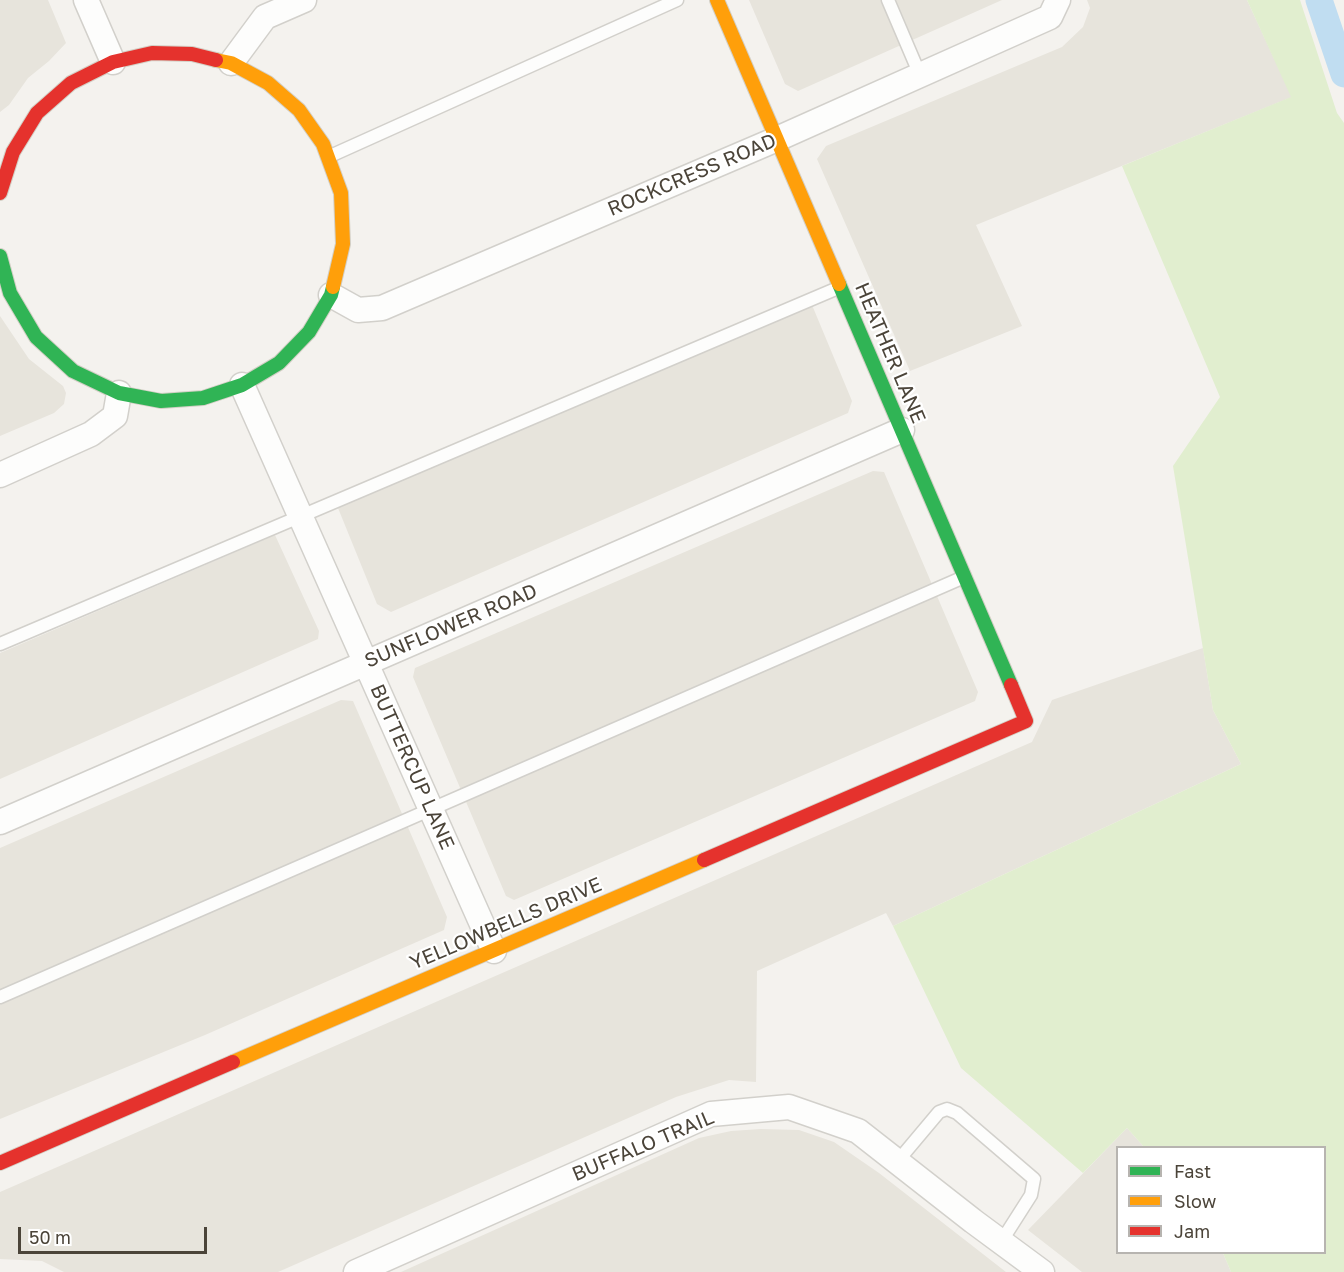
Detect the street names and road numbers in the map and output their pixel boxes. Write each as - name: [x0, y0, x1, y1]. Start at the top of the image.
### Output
- street label: ROCKCRESS ROAD: [604, 129, 780, 221]
- street label: HEATHER LANE: [850, 279, 930, 427]
- street label: SUNFLOWER ROAD: [361, 579, 541, 673]
- street label: BUTTERCUP LANE: [365, 681, 459, 853]
- street label: YELLOWBELLS DRIVE: [406, 873, 606, 975]
- street label: BUFFALO TRAIL: [569, 1105, 717, 1187]

